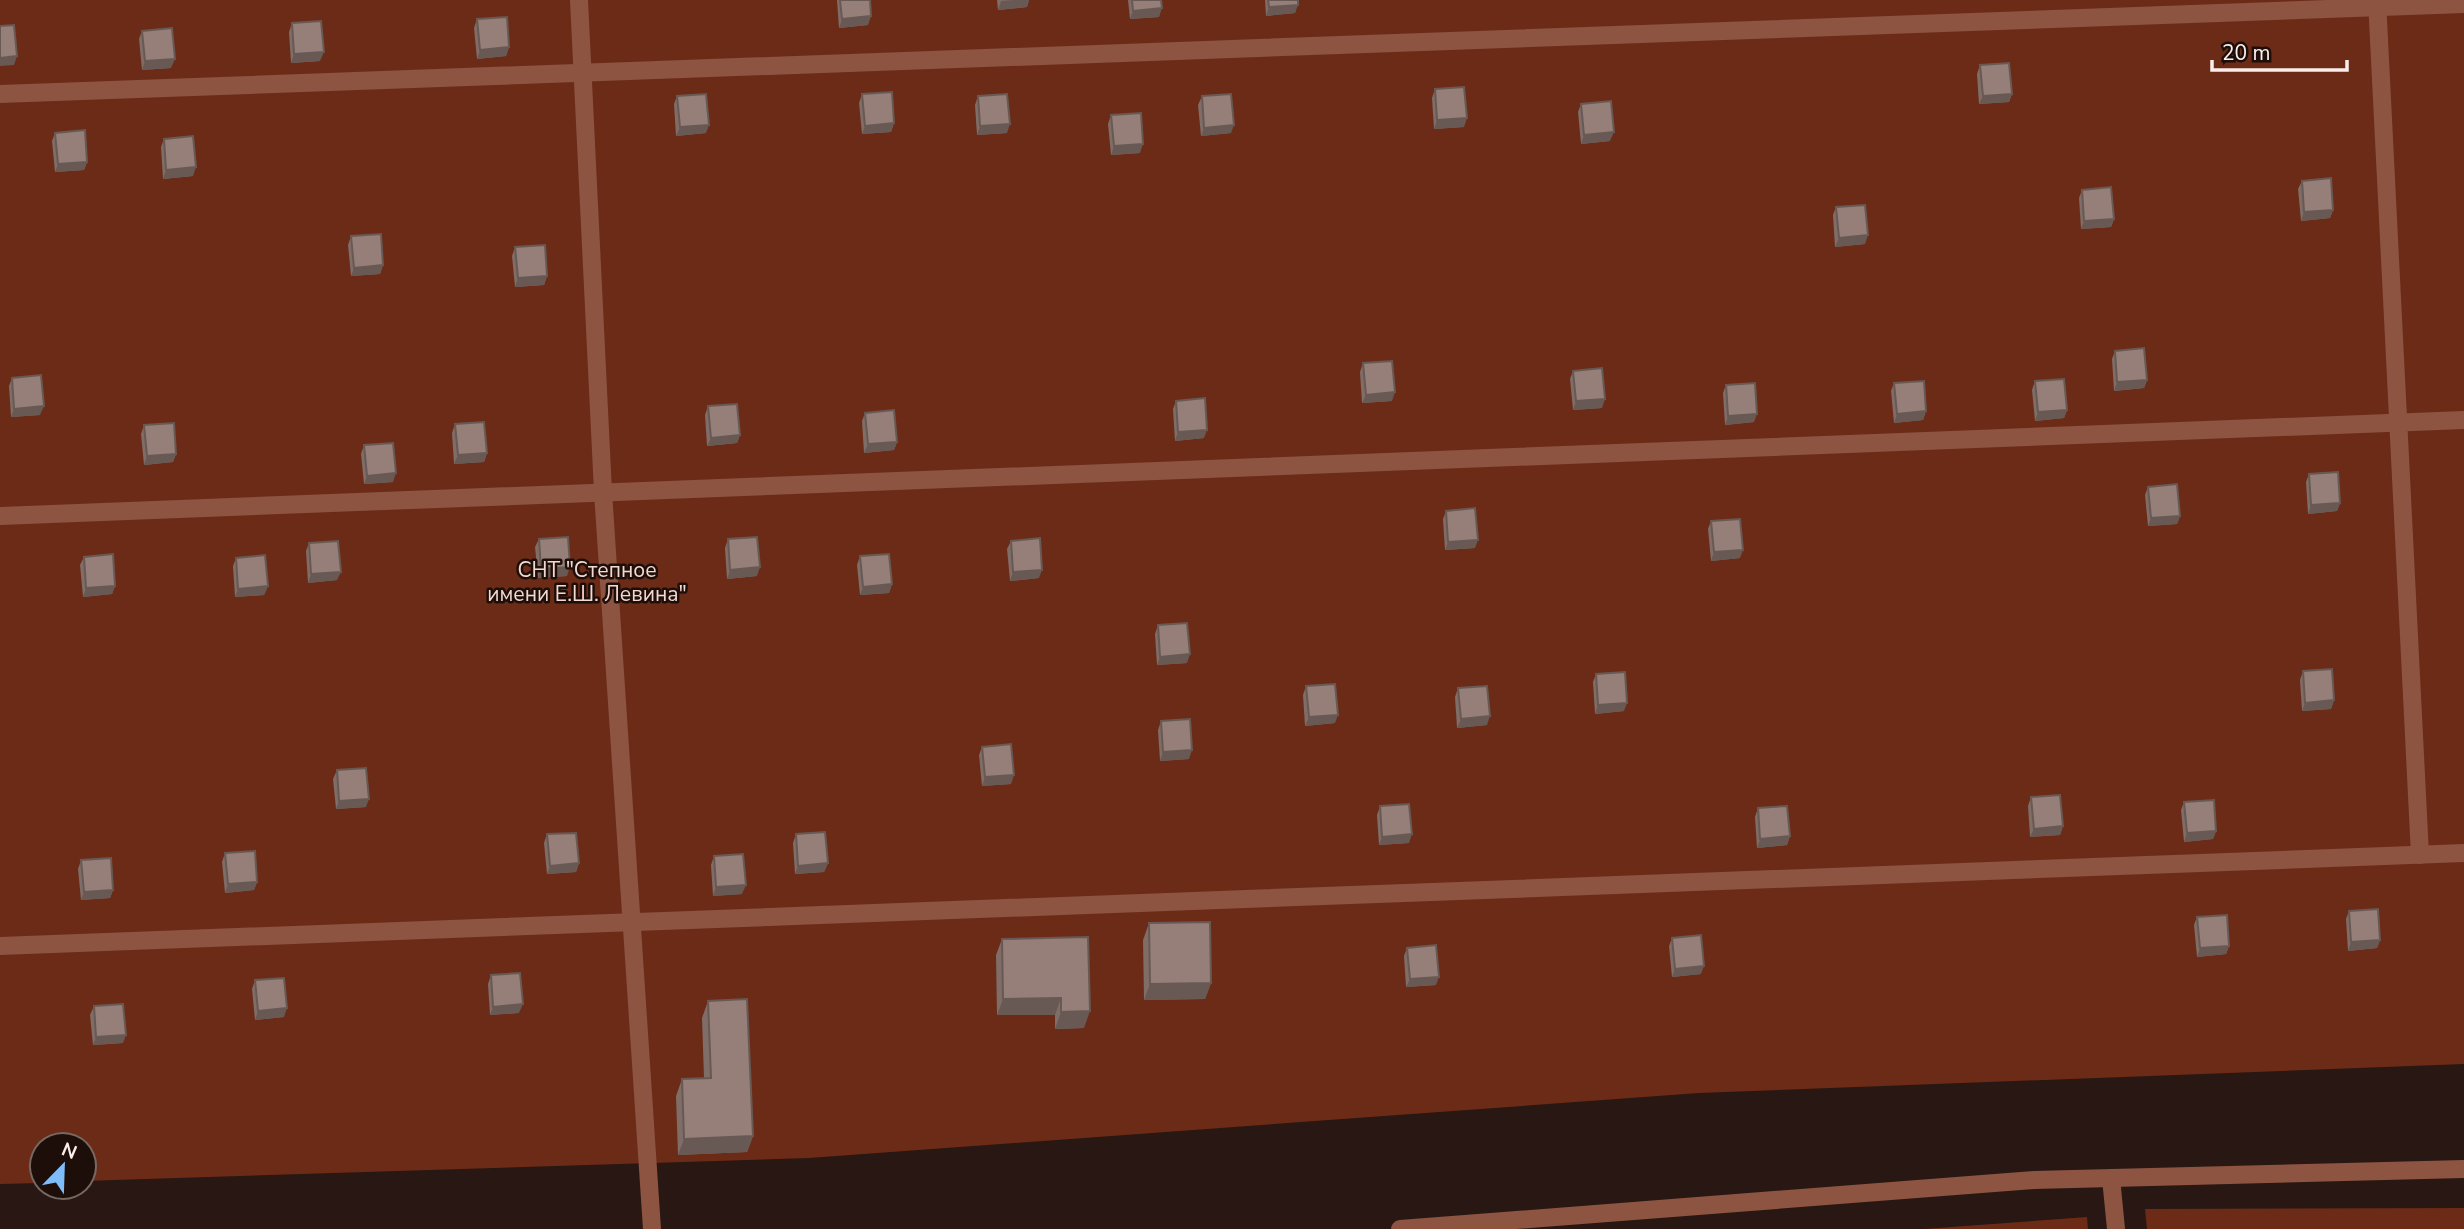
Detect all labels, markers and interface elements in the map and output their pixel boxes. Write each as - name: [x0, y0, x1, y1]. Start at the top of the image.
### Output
- scale bar: [2212, 28, 2347, 72]
- text: 20 m: [2222, 39, 2271, 67]
- park label: СНТ "Степное имени Е.Ш. Левина": [487, 556, 687, 608]
- north arrow: [28, 1131, 98, 1201]
- text: N: [58, 1137, 81, 1166]

